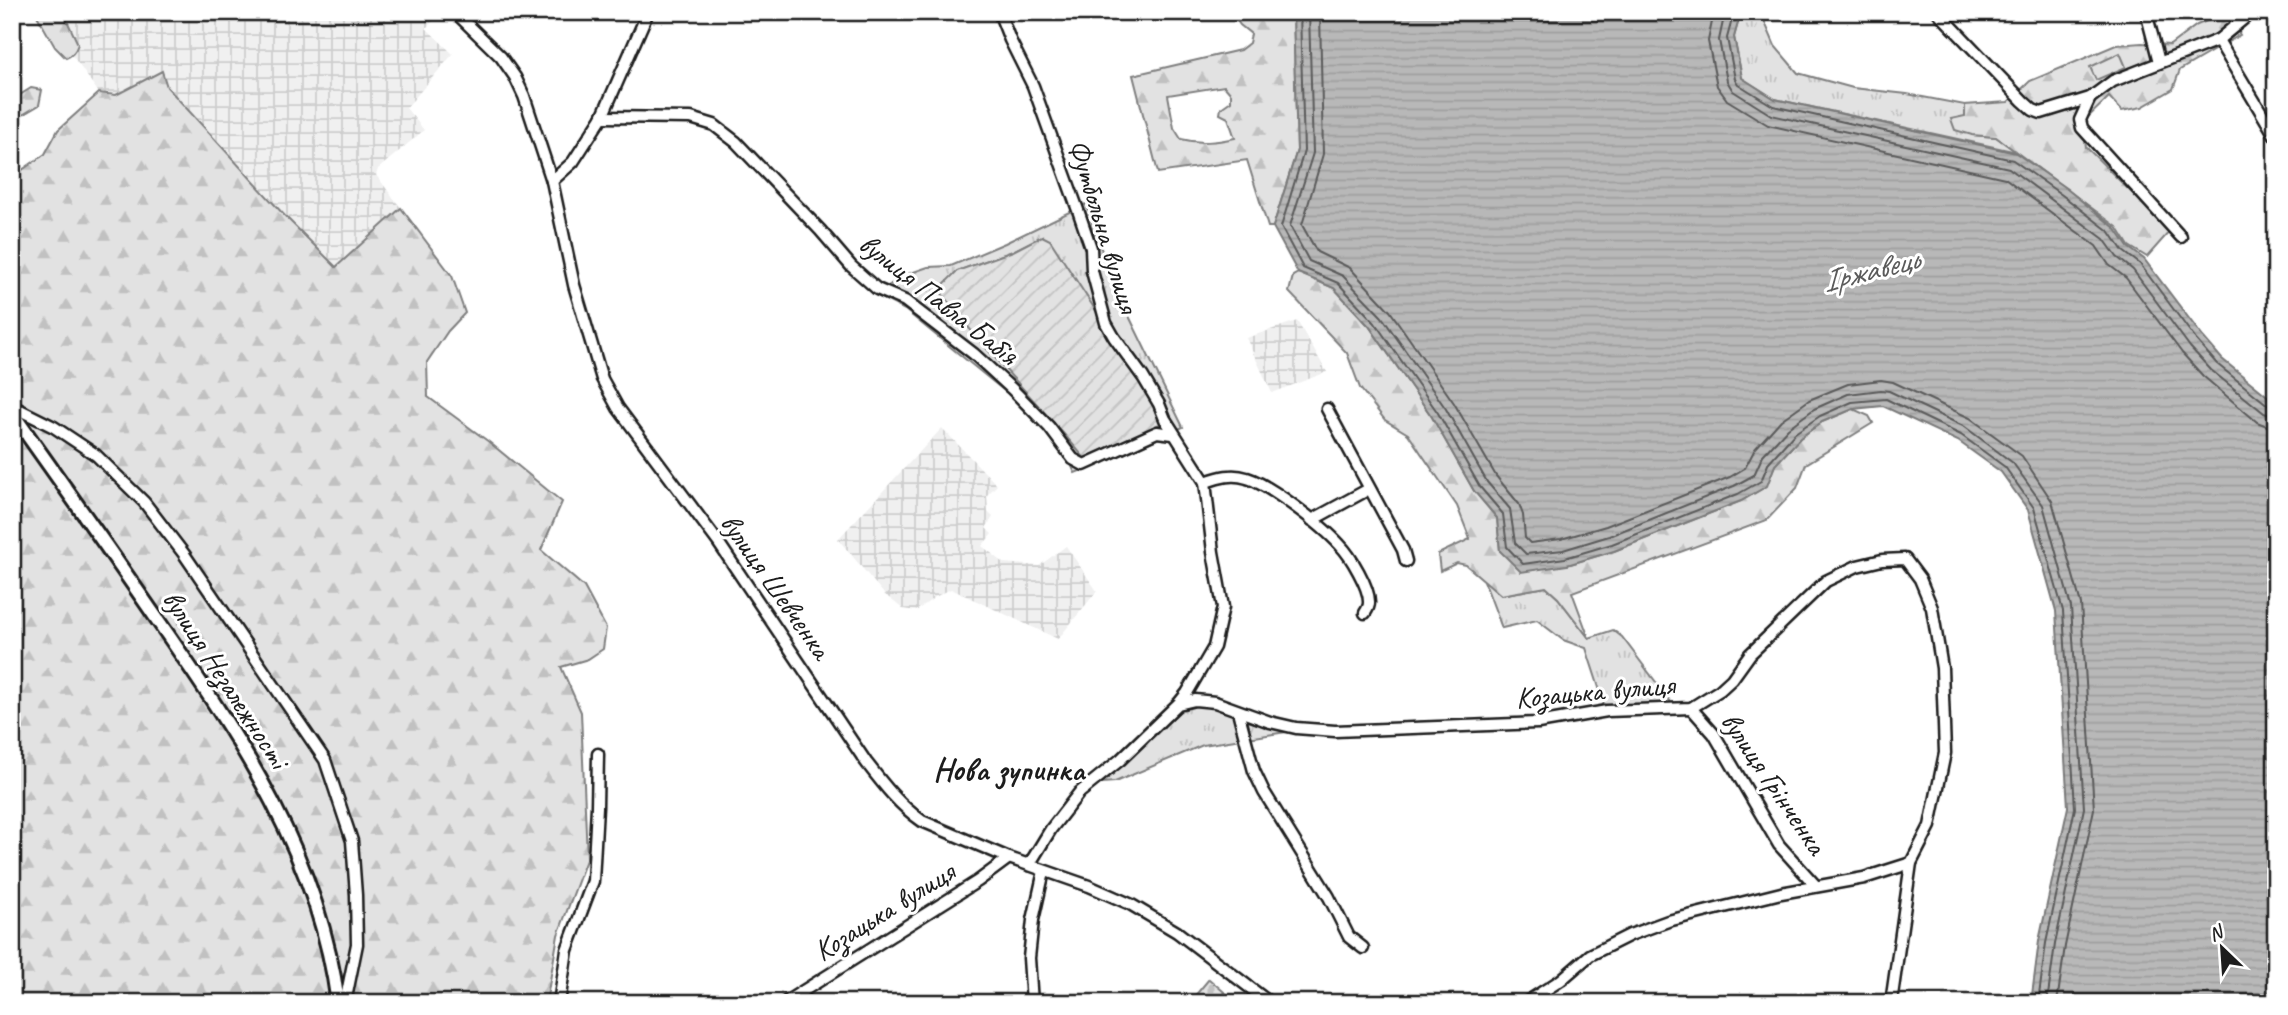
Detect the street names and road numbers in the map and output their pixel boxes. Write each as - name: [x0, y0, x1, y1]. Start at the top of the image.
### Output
- street label: Футбольна вулиця: [1060, 135, 1149, 320]
- street label: вулиця Павла Бабія: [851, 225, 1027, 374]
- street label: вулиця Шевченка: [712, 506, 842, 669]
- street label: вулиця Незалежності: [154, 582, 300, 778]
- street label: Козацька вулиця: [1514, 665, 1679, 717]
- street label: вулиця Грінченка: [1712, 704, 1837, 863]
- street label: Козацька вулиця: [806, 851, 964, 969]

